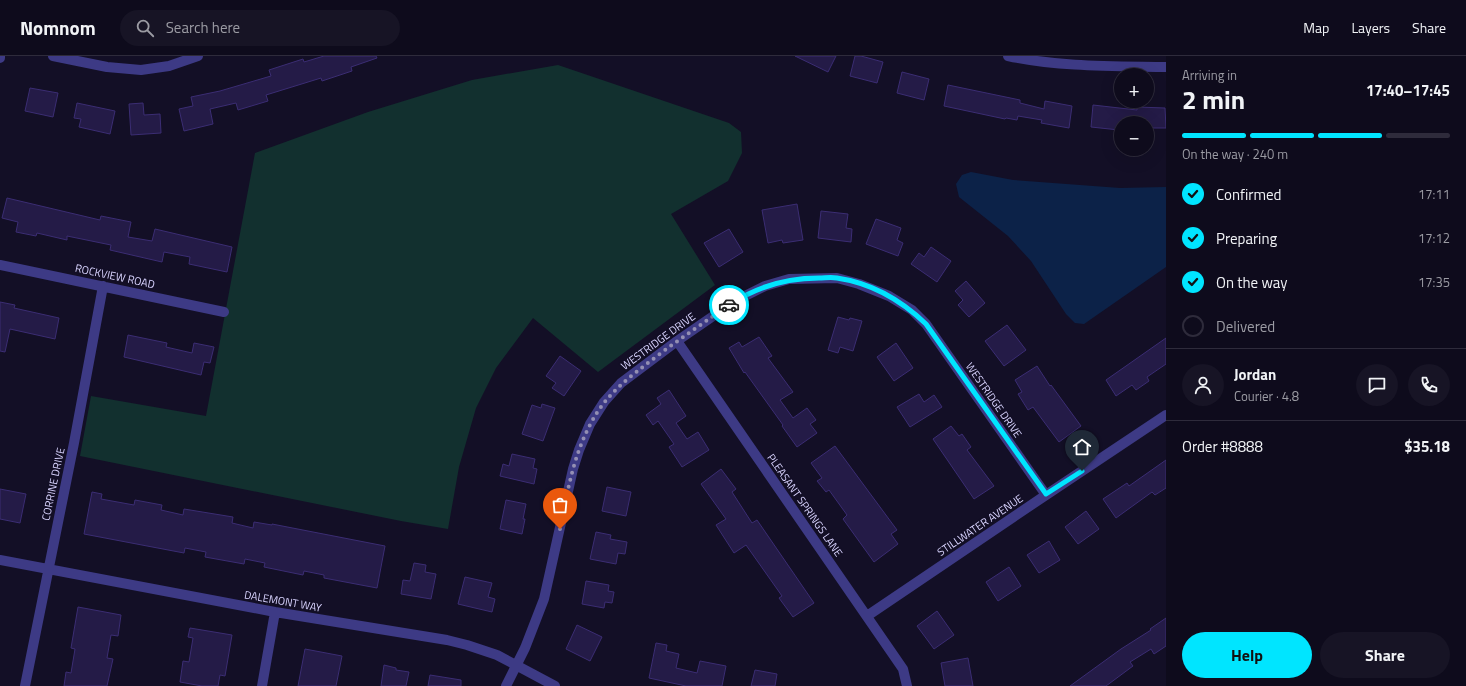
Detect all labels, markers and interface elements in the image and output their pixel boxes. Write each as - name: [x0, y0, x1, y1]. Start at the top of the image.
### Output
- search box: [120, 10, 400, 46]
- text: Nomnom: [20, 13, 96, 42]
- text: Search here: [166, 16, 240, 39]
- icon: search: [134, 17, 156, 39]
- text: Map: [1303, 17, 1329, 38]
- text: Layers: [1351, 17, 1390, 38]
- text: Share: [1412, 17, 1446, 38]
- text: Arriving in: [1182, 65, 1237, 85]
- map controls: [1114, 68, 1154, 156]
- button: +: [1114, 68, 1154, 108]
- text: 17:40–17:45: [1366, 79, 1450, 102]
- text: 2 min: [1182, 80, 1245, 119]
- button: −: [1114, 116, 1154, 156]
- text: On the way · 240 m: [1182, 144, 1288, 164]
- icon: check: [1182, 183, 1204, 205]
- text: Confirmed: [1216, 183, 1281, 206]
- text: 17:11: [1418, 184, 1450, 204]
- icon: check: [1182, 227, 1204, 249]
- text: Preparing: [1216, 227, 1277, 250]
- text: 17:12: [1418, 228, 1450, 248]
- street label: ROCKVIEW ROAD: [74, 260, 156, 292]
- icon: check: [1182, 271, 1204, 293]
- text: On the way: [1216, 271, 1288, 294]
- text: 17:35: [1418, 272, 1450, 292]
- courier: [709, 285, 749, 325]
- icon: car: [718, 294, 740, 316]
- street label: WESTRIDGE DRIVE: [618, 309, 698, 373]
- text: Delivered: [1216, 315, 1275, 338]
- street label: WESTRIDGE DRIVE: [962, 359, 1026, 441]
- text: Jordan: [1234, 363, 1276, 386]
- button: person: [1182, 364, 1224, 406]
- button: chat: [1356, 364, 1398, 406]
- button: phone: [1408, 364, 1450, 406]
- text: Courier · 4.8: [1234, 386, 1299, 406]
- pin: [1065, 430, 1099, 471]
- text: Order #8888: [1182, 435, 1263, 458]
- text: $35.18: [1404, 435, 1450, 458]
- icon: home: [1071, 436, 1093, 458]
- street label: CORRINE DRIVE: [37, 446, 69, 522]
- street label: PLEASANT SPRINGS LANE: [763, 450, 847, 560]
- pin: [543, 488, 577, 529]
- street label: STILLWATER AVENUE: [934, 490, 1026, 560]
- icon: bag: [549, 494, 571, 516]
- street label: DALEMONT WAY: [243, 586, 323, 616]
- button: Help: [1182, 632, 1312, 678]
- button: Share: [1320, 632, 1450, 678]

